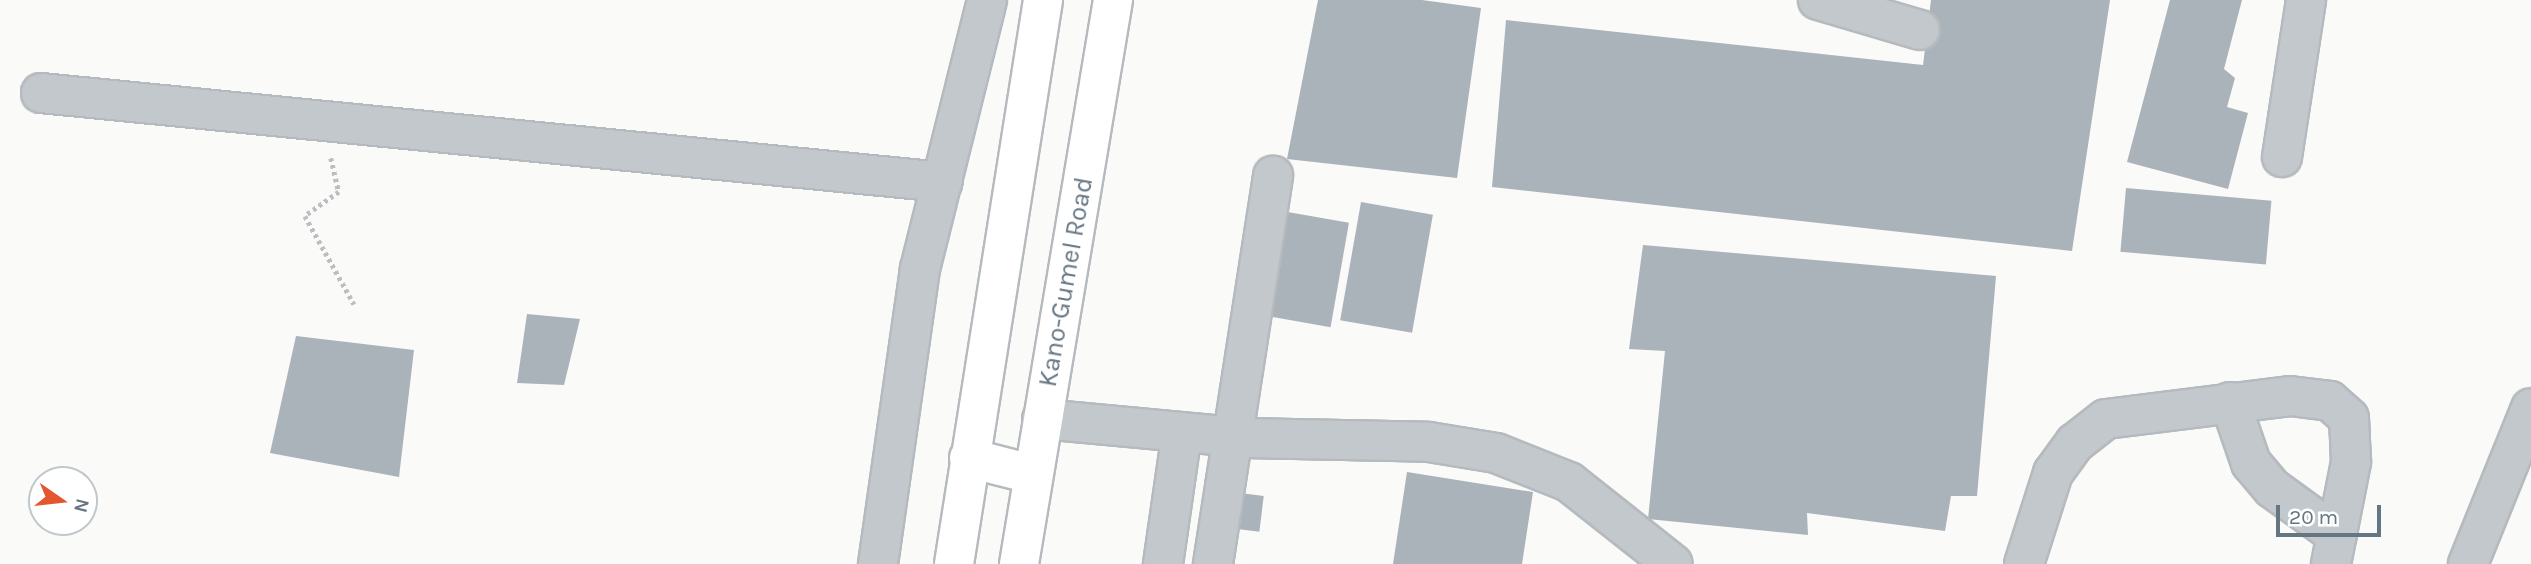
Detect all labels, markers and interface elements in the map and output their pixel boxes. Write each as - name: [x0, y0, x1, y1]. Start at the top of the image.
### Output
- street label: Kano-Gumel Road: [1032, 175, 1100, 389]
- north arrow: [28, 466, 98, 536]
- scale bar: [2279, 490, 2384, 534]
- text: N: [69, 496, 94, 515]
- text: 20 m: [2289, 505, 2338, 529]

